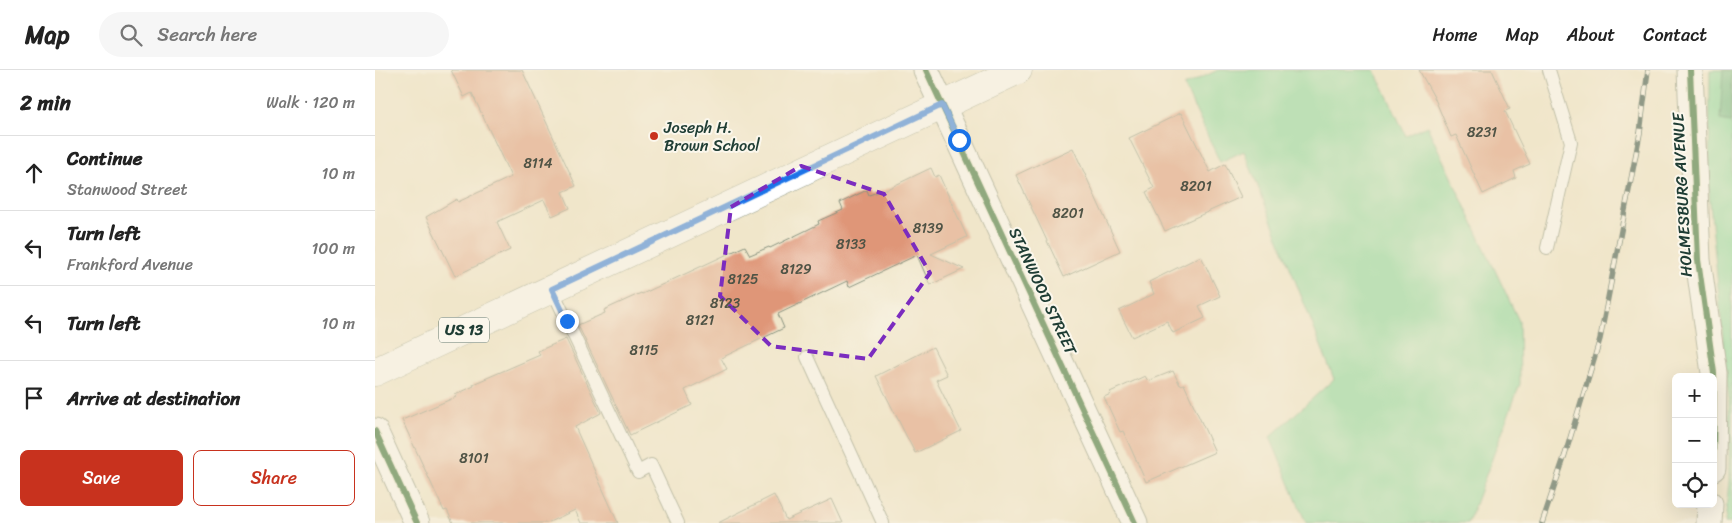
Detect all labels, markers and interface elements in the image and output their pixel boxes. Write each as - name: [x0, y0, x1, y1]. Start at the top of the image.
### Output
- search box: [99, 12, 449, 57]
- text: Map: [25, 14, 69, 56]
- text: Search here: [157, 18, 257, 51]
- text: Home: [1433, 19, 1478, 51]
- text: Map: [1506, 19, 1539, 51]
- text: About: [1567, 19, 1615, 51]
- text: Contact: [1643, 19, 1707, 51]
- icon: search: [117, 21, 145, 49]
- text: 2 min: [20, 84, 71, 122]
- text: Walk · 120 m: [266, 88, 355, 117]
- street label: HOLMESBURG AVENUE: [1663, 111, 1701, 278]
- place label: Joseph H. Brown School: [663, 113, 760, 160]
- house number: 8231: [1467, 120, 1497, 145]
- route start: [948, 129, 971, 152]
- marker: Joseph H. Brown School: [648, 130, 660, 142]
- text: Continue: [67, 142, 143, 175]
- house number: 8114: [523, 151, 553, 176]
- icon: ahead: [20, 159, 48, 187]
- text: 10 m: [322, 159, 355, 188]
- house number: 8201: [1180, 174, 1212, 199]
- text: Stanwood Street: [67, 175, 187, 204]
- house number: 8201: [1052, 201, 1084, 226]
- house number: 8139: [913, 216, 944, 241]
- text: Turn left: [67, 217, 140, 250]
- street label: STANWOOD STREET: [1001, 222, 1086, 361]
- house number: 8133: [836, 232, 866, 257]
- icon: left: [20, 234, 48, 262]
- text: 100 m: [311, 234, 355, 263]
- text: Frankford Avenue: [67, 250, 193, 279]
- house number: 8129: [780, 257, 812, 282]
- house number: 8125: [727, 267, 759, 292]
- house number: 8123: [710, 291, 740, 316]
- text: Turn left: [67, 307, 140, 340]
- house number: 8121: [686, 308, 714, 333]
- icon: left: [20, 309, 48, 337]
- text: 10 m: [322, 309, 355, 338]
- route end: [556, 310, 579, 333]
- road number: US 13: [439, 318, 489, 342]
- house number: 8115: [629, 338, 659, 363]
- map controls: [1672, 373, 1717, 508]
- button: +: [1672, 373, 1717, 418]
- text: Arrive at destination: [67, 382, 240, 415]
- icon: arrive: [20, 384, 48, 412]
- button: −: [1672, 418, 1717, 463]
- house number: 8101: [459, 446, 489, 471]
- button: Save: [20, 450, 183, 506]
- button: Share: [193, 450, 355, 506]
- button: locate: [1672, 463, 1717, 508]

